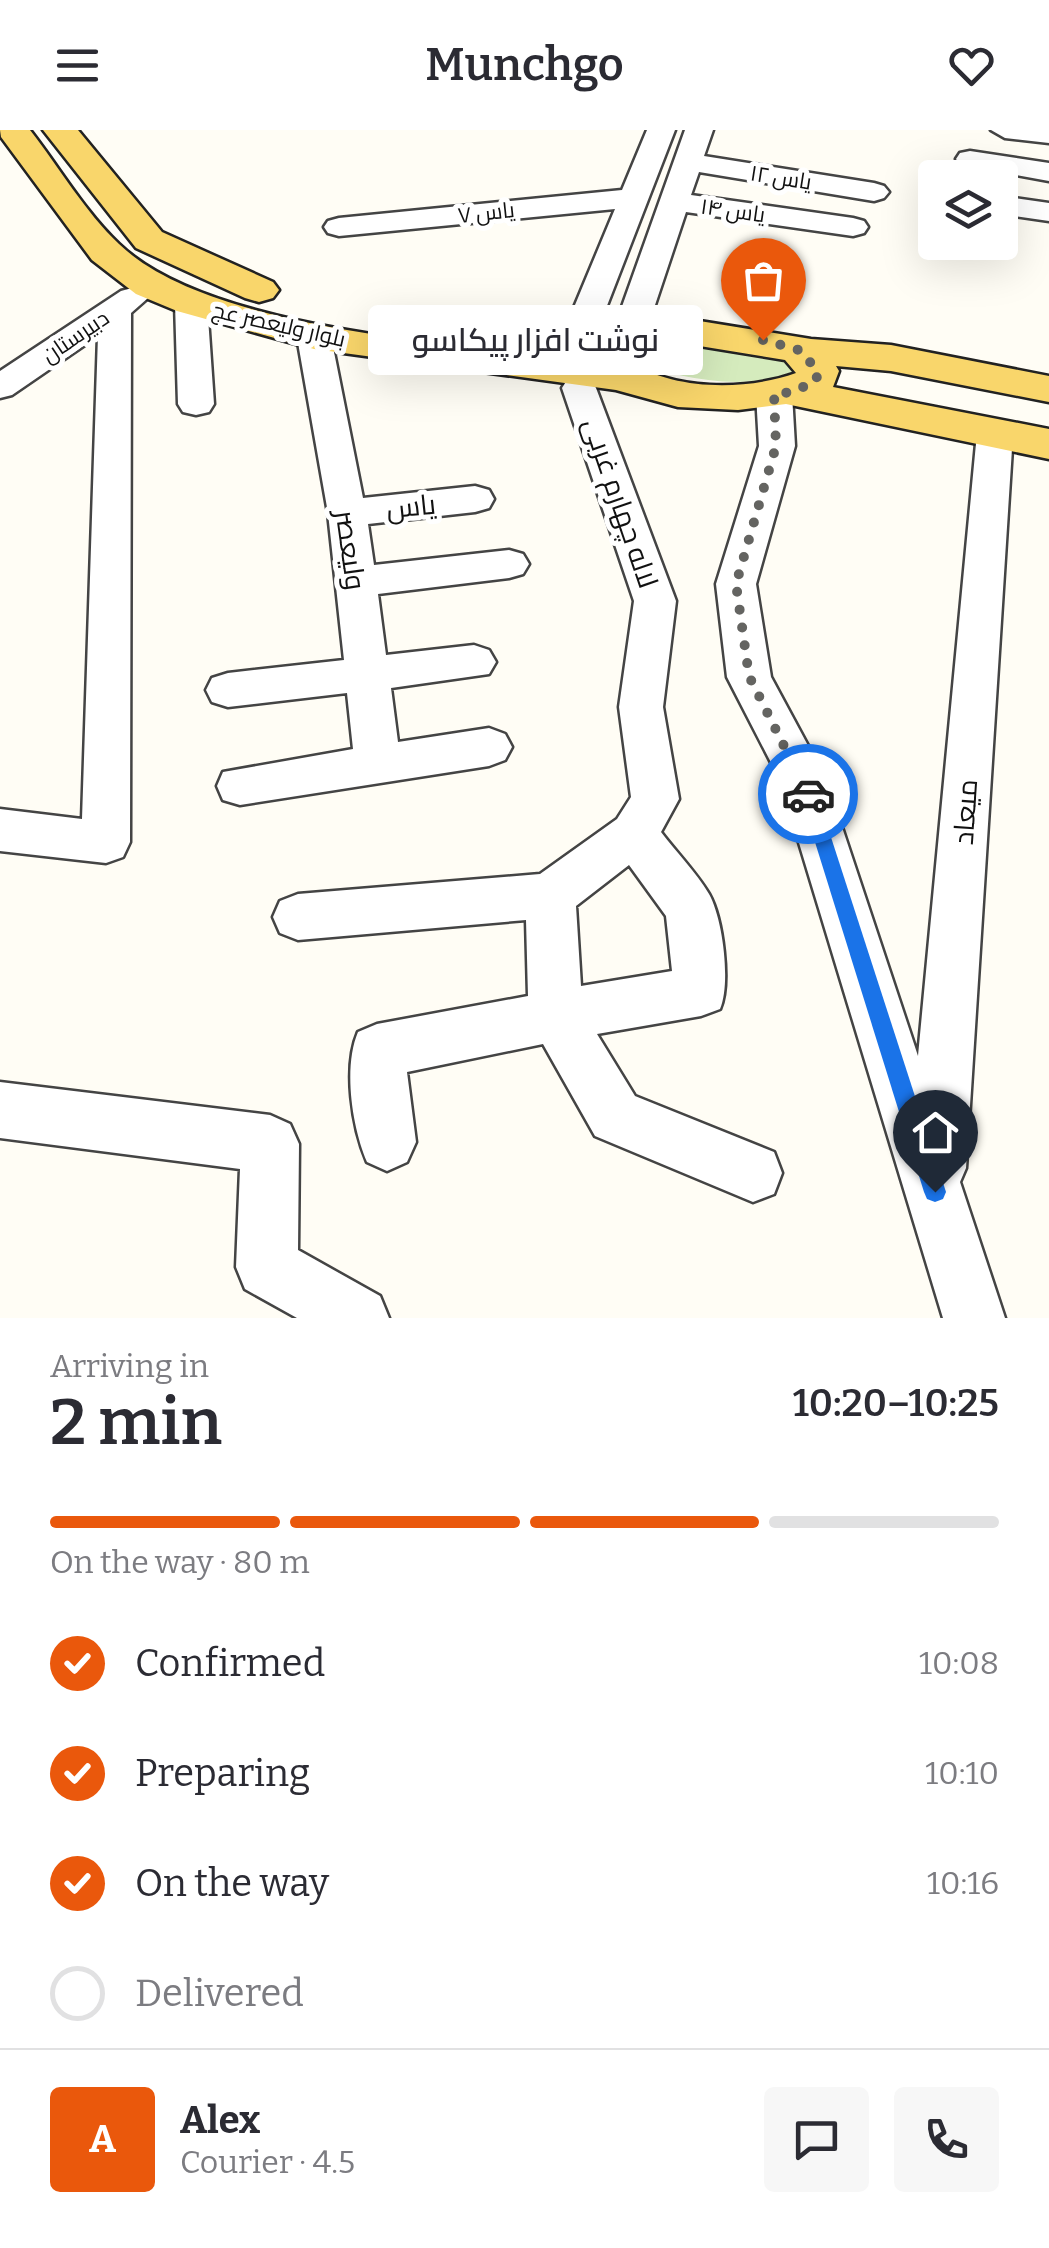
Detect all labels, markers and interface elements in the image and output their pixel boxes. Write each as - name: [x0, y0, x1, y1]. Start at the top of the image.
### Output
- icon: menu: [50, 38, 105, 93]
- text: Munchgo: [425, 38, 624, 92]
- icon: heart: [944, 38, 999, 93]
- street label: یاس ۱۲: [748, 159, 814, 196]
- map controls: [918, 160, 1018, 260]
- button: layers: [918, 160, 1018, 260]
- street label: یاس ۱۴: [699, 193, 767, 228]
- street label: یاس ۷: [456, 196, 516, 229]
- pin: [721, 238, 806, 341]
- icon: bag: [736, 253, 791, 308]
- street label: بلوار ولیعصر عج: [209, 296, 348, 354]
- street label: دبیرستان: [36, 304, 114, 369]
- callout: نوشت افزار پیکاسو: [368, 305, 703, 375]
- text: نوشت افزار پیکاسو: [412, 321, 659, 359]
- street label: لاله چهارم غربی: [573, 414, 665, 593]
- street label: یاس: [385, 487, 438, 526]
- street label: ولیعصر: [328, 506, 372, 592]
- courier: [758, 744, 858, 844]
- icon: car: [781, 767, 836, 822]
- street label: میعاد: [947, 778, 984, 846]
- pin: [893, 1090, 978, 1193]
- icon: home: [908, 1105, 963, 1160]
- text: Arriving in: [50, 1347, 209, 1385]
- text: 10:20–10:25: [793, 1380, 999, 1426]
- text: 2 min: [50, 1383, 222, 1461]
- text: On the way · 80 m: [50, 1543, 310, 1581]
- icon: check: [50, 1636, 105, 1691]
- text: Confirmed: [135, 1640, 325, 1686]
- text: 10:08: [919, 1644, 999, 1682]
- icon: check: [50, 1746, 105, 1801]
- text: Preparing: [135, 1750, 310, 1796]
- text: 10:10: [925, 1754, 999, 1792]
- icon: check: [50, 1856, 105, 1911]
- text: On the way: [135, 1860, 329, 1906]
- text: 10:16: [927, 1864, 999, 1902]
- text: Delivered: [135, 1970, 304, 2016]
- button: chat: [764, 2087, 869, 2192]
- button: phone: [894, 2087, 999, 2192]
- text: Alex: [180, 2097, 260, 2143]
- text: A: [89, 2116, 116, 2162]
- text: Courier · 4.5: [180, 2143, 355, 2181]

